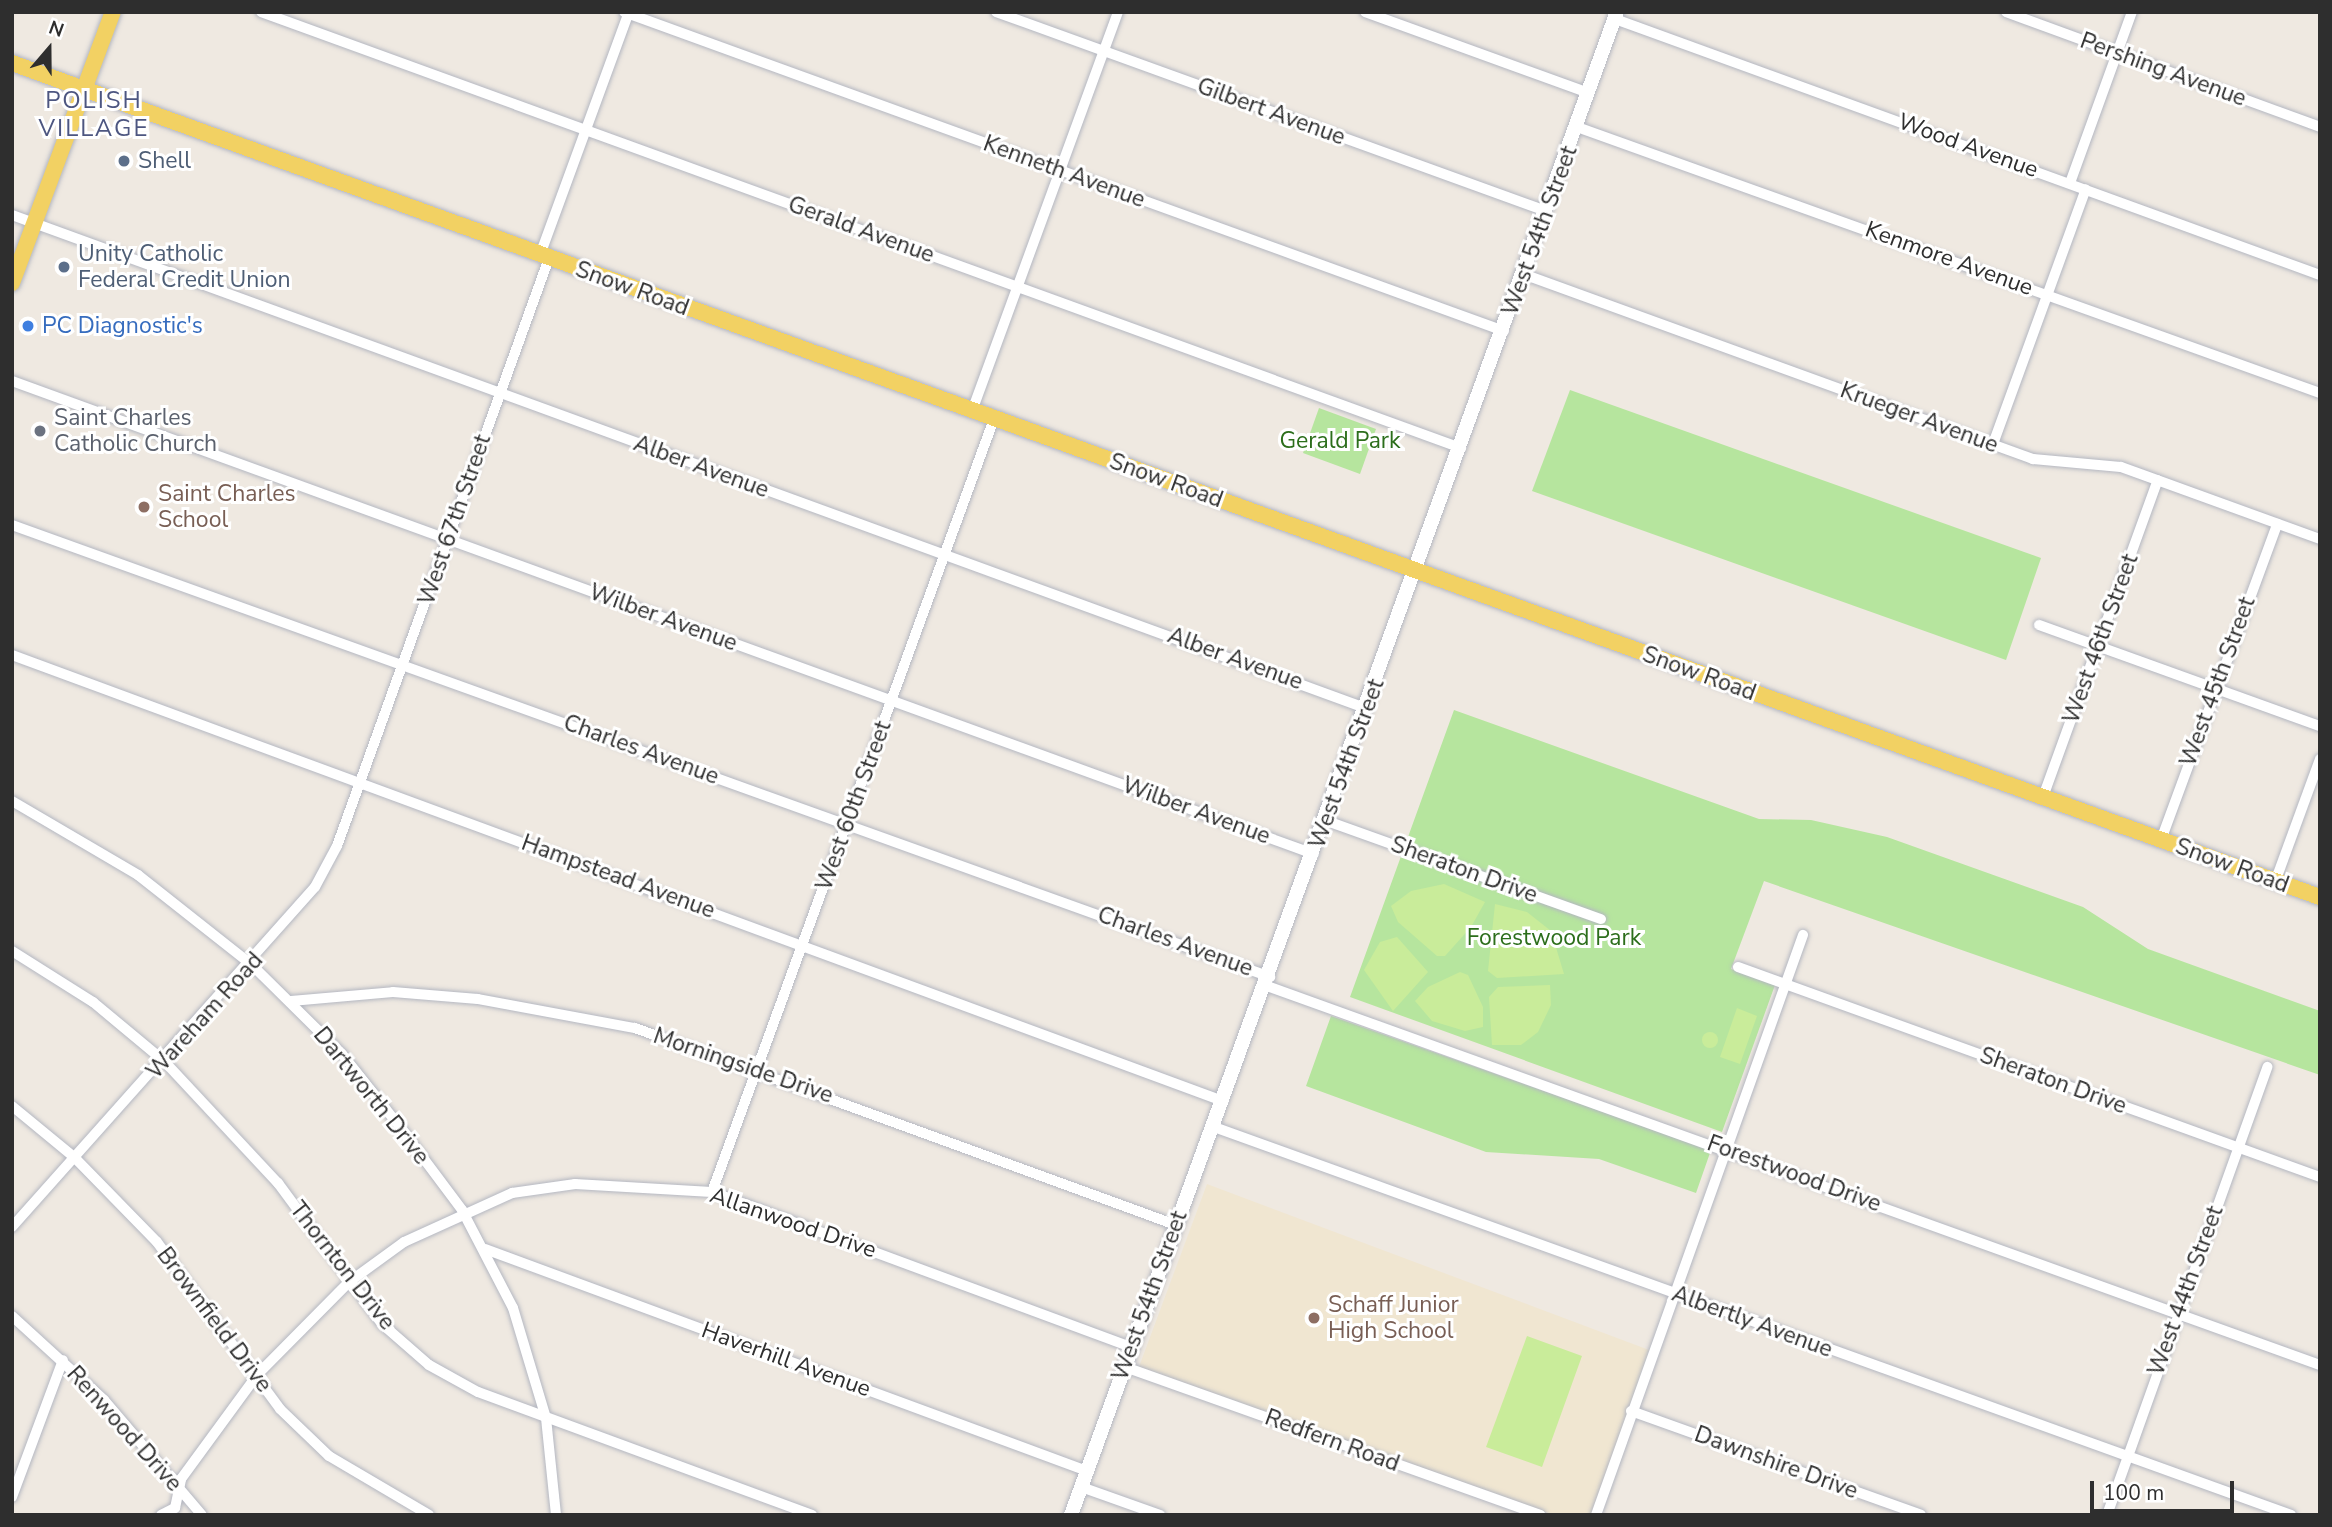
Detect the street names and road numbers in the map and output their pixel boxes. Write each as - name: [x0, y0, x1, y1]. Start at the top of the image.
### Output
- street label: Pershing Avenue: [2076, 27, 2250, 113]
- street label: Gilbert Avenue: [1193, 72, 1349, 152]
- street label: Wood Avenue: [1894, 108, 2042, 184]
- street label: Kenneth Avenue: [979, 130, 1149, 214]
- street label: West 54th Street: [1497, 142, 1583, 320]
- street label: Gerald Avenue: [784, 191, 938, 269]
- street label: Kenmore Avenue: [1861, 216, 2037, 302]
- street label: Snow Road: [572, 256, 692, 322]
- street label: Krueger Avenue: [1836, 377, 2002, 459]
- street label: Alber Avenue: [630, 430, 772, 504]
- street label: West 67th Street: [413, 431, 497, 609]
- street label: Snow Road: [1106, 448, 1226, 514]
- street label: West 46th Street: [2058, 550, 2144, 728]
- street label: Wilber Avenue: [585, 578, 741, 658]
- street label: West 45th Street: [2175, 593, 2261, 771]
- street label: Alber Avenue: [1164, 622, 1306, 696]
- street label: Snow Road: [1639, 641, 1759, 707]
- street label: West 54th Street: [1304, 675, 1390, 853]
- street label: Charles Avenue: [560, 709, 722, 791]
- street label: West 60th Street: [811, 717, 897, 895]
- street label: Wilber Avenue: [1118, 771, 1274, 851]
- street label: Hampstead Avenue: [518, 829, 718, 925]
- street label: Sheraton Drive: [1387, 831, 1541, 909]
- street label: Snow Road: [2172, 833, 2292, 899]
- street label: Charles Avenue: [1094, 901, 1256, 983]
- street label: Wareham Road: [141, 947, 269, 1085]
- street label: Dartworth Drive: [307, 1022, 435, 1170]
- street label: Morningside Drive: [650, 1022, 836, 1110]
- street label: Sheraton Drive: [1976, 1042, 2130, 1120]
- street label: Forestwood Drive: [1703, 1130, 1885, 1218]
- street label: Allanwood Drive: [706, 1182, 880, 1264]
- street label: Thornton Drive: [283, 1196, 401, 1336]
- street label: West 44th Street: [2143, 1202, 2229, 1380]
- street label: West 54th Street: [1107, 1207, 1193, 1385]
- street label: Brownfield Drive: [151, 1242, 277, 1398]
- street label: Albertly Avenue: [1668, 1280, 1836, 1364]
- street label: Haverhill Avenue: [698, 1317, 874, 1403]
- street label: Renwood Drive: [61, 1361, 187, 1497]
- street label: Redfern Road: [1261, 1404, 1403, 1478]
- street label: Dawnshire Drive: [1691, 1421, 1861, 1505]

